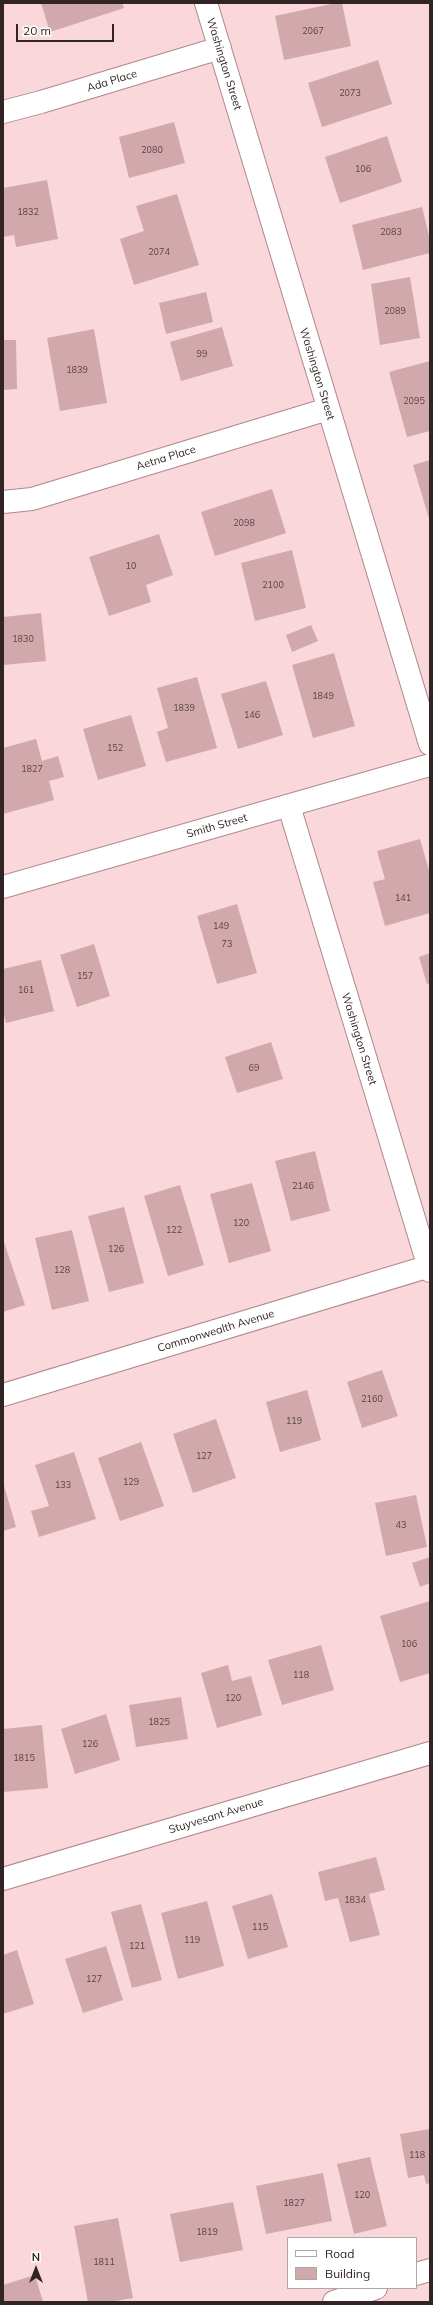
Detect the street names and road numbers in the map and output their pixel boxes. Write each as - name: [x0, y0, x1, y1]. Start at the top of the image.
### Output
- street label: Washington Street: [204, 16, 244, 112]
- street label: Ada Place: [85, 67, 139, 95]
- street label: Washington Street: [297, 326, 337, 422]
- street label: Aetna Place: [135, 443, 197, 473]
- street label: Smith Street: [185, 811, 249, 841]
- street label: Washington Street: [339, 991, 379, 1087]
- street label: Commonwealth Avenue: [156, 1307, 276, 1355]
- street label: Stuyvesant Avenue: [167, 1795, 265, 1837]

